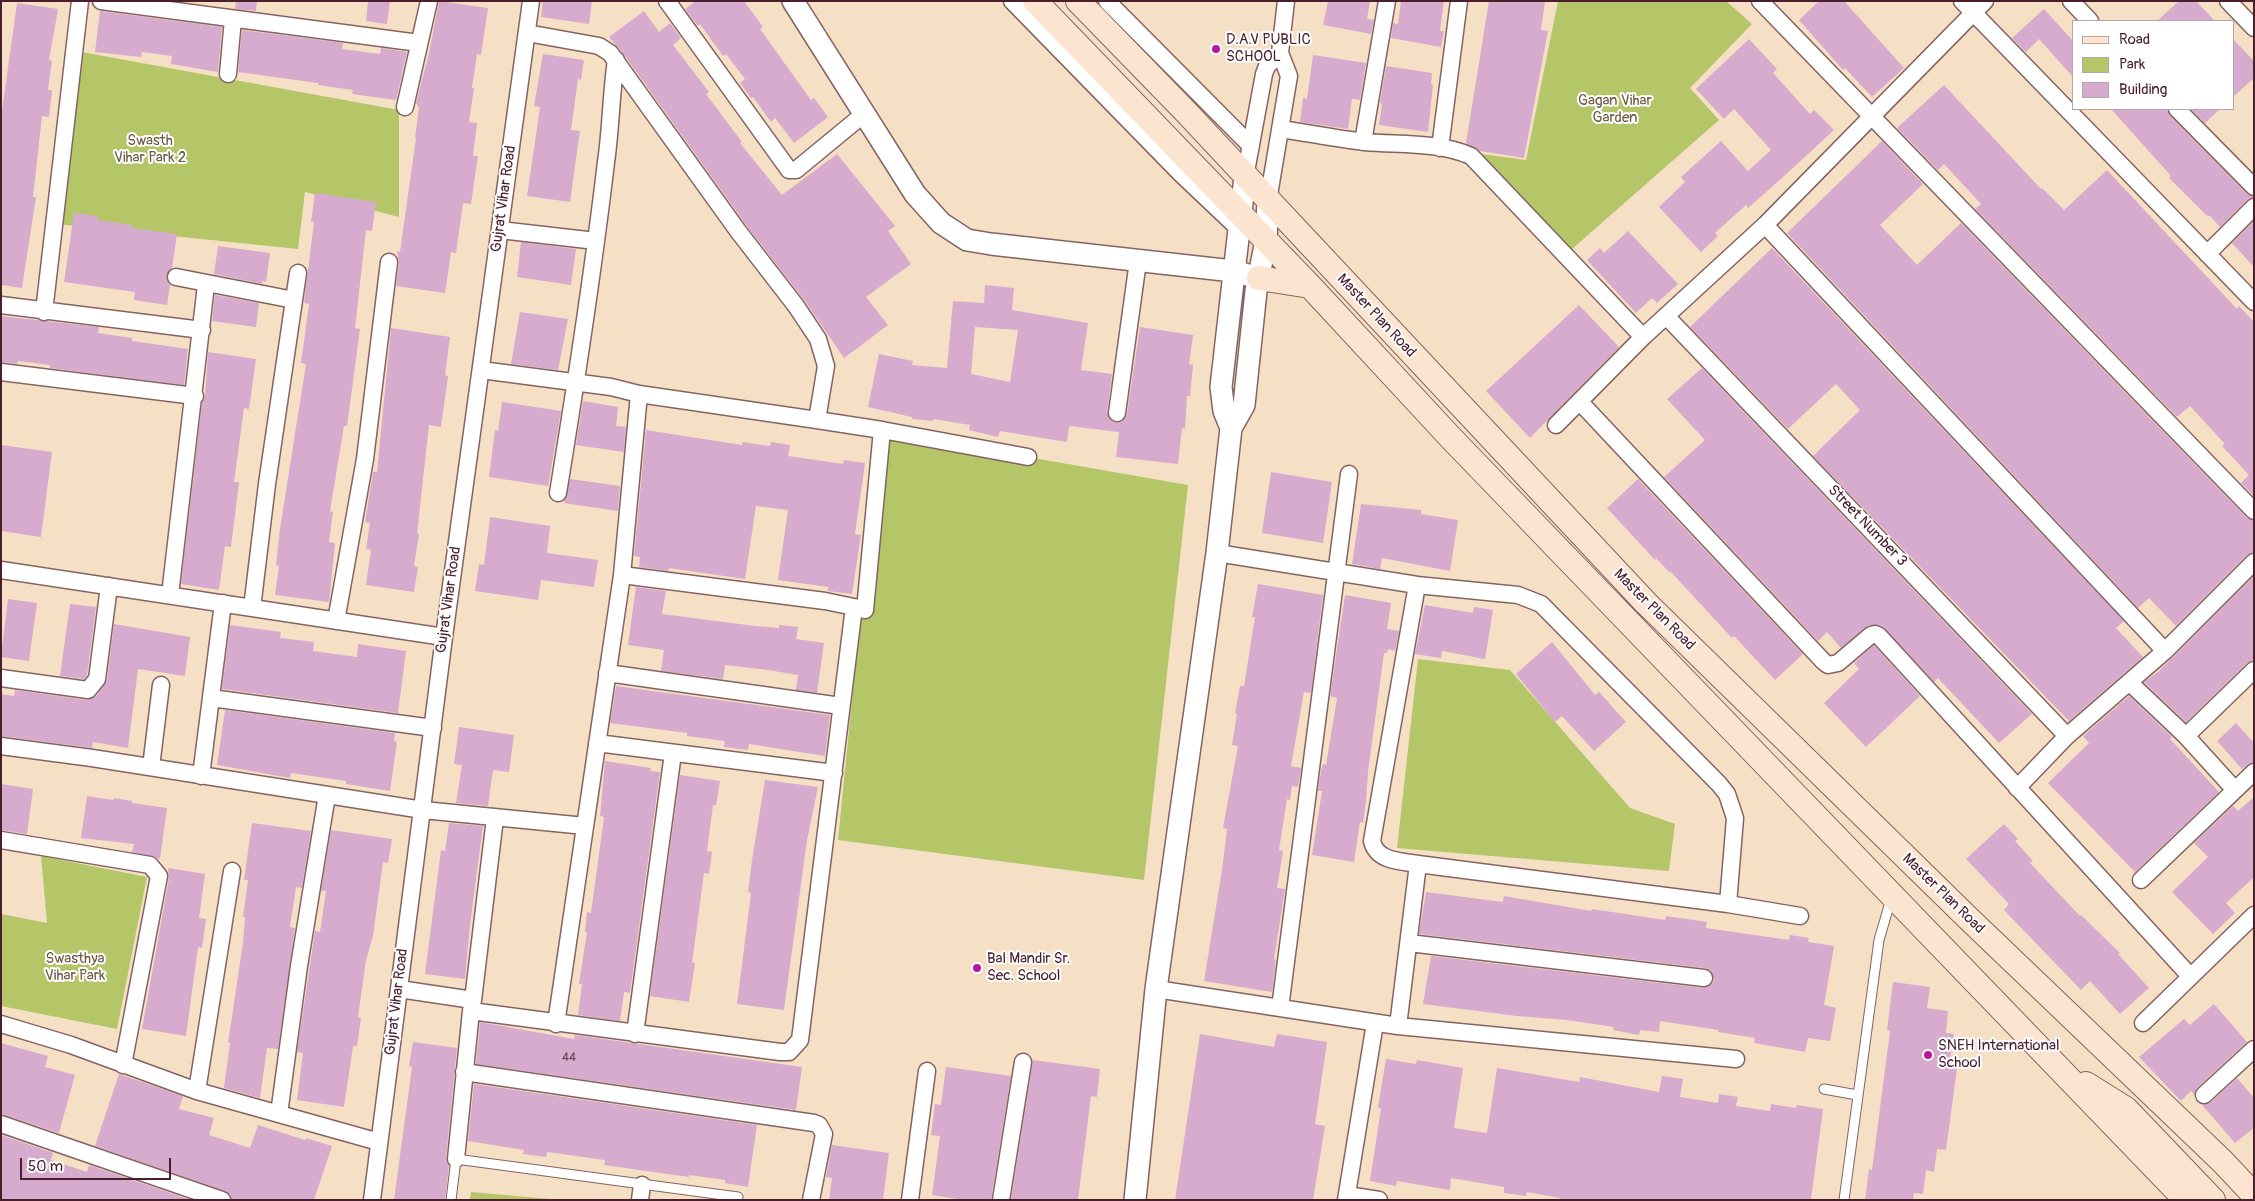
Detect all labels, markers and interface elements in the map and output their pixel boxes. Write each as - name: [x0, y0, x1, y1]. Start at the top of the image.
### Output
- legend: [2072, 20, 2235, 110]
- text: Road: [2119, 30, 2150, 49]
- place label: D.A.V PUBLIC SCHOOL: [1226, 31, 1311, 66]
- marker: D.A.V PUBLIC SCHOOL: [1210, 43, 1222, 55]
- text: Park: [2119, 55, 2145, 74]
- text: Building: [2119, 80, 2167, 99]
- park label: Gagan Vihar Garden: [1578, 92, 1652, 127]
- park label: Swasth Vihar Park 2: [114, 132, 186, 167]
- street label: Gujrat Vihar Road: [488, 145, 520, 253]
- street label: Master Plan Road: [1333, 270, 1419, 362]
- street label: Street Number 3: [1824, 482, 1910, 570]
- street label: Gujrat Vihar Road: [433, 546, 465, 654]
- street label: Master Plan Road: [1610, 566, 1698, 654]
- street label: Master Plan Road: [1898, 850, 1988, 938]
- street label: Gujrat Vihar Road: [382, 948, 412, 1056]
- park label: Swasthya Vihar Park: [45, 950, 105, 985]
- place label: Bal Mandir Sr. Sec. School: [987, 950, 1070, 985]
- marker: Bal Mandir Sr. Sec. School: [971, 962, 983, 974]
- place label: SNEH International School: [1938, 1037, 2059, 1072]
- marker: SNEH International School: [1922, 1049, 1934, 1061]
- house number: 44: [562, 1051, 576, 1065]
- scale bar: [22, 1148, 174, 1180]
- text: 50 m: [28, 1157, 63, 1176]

